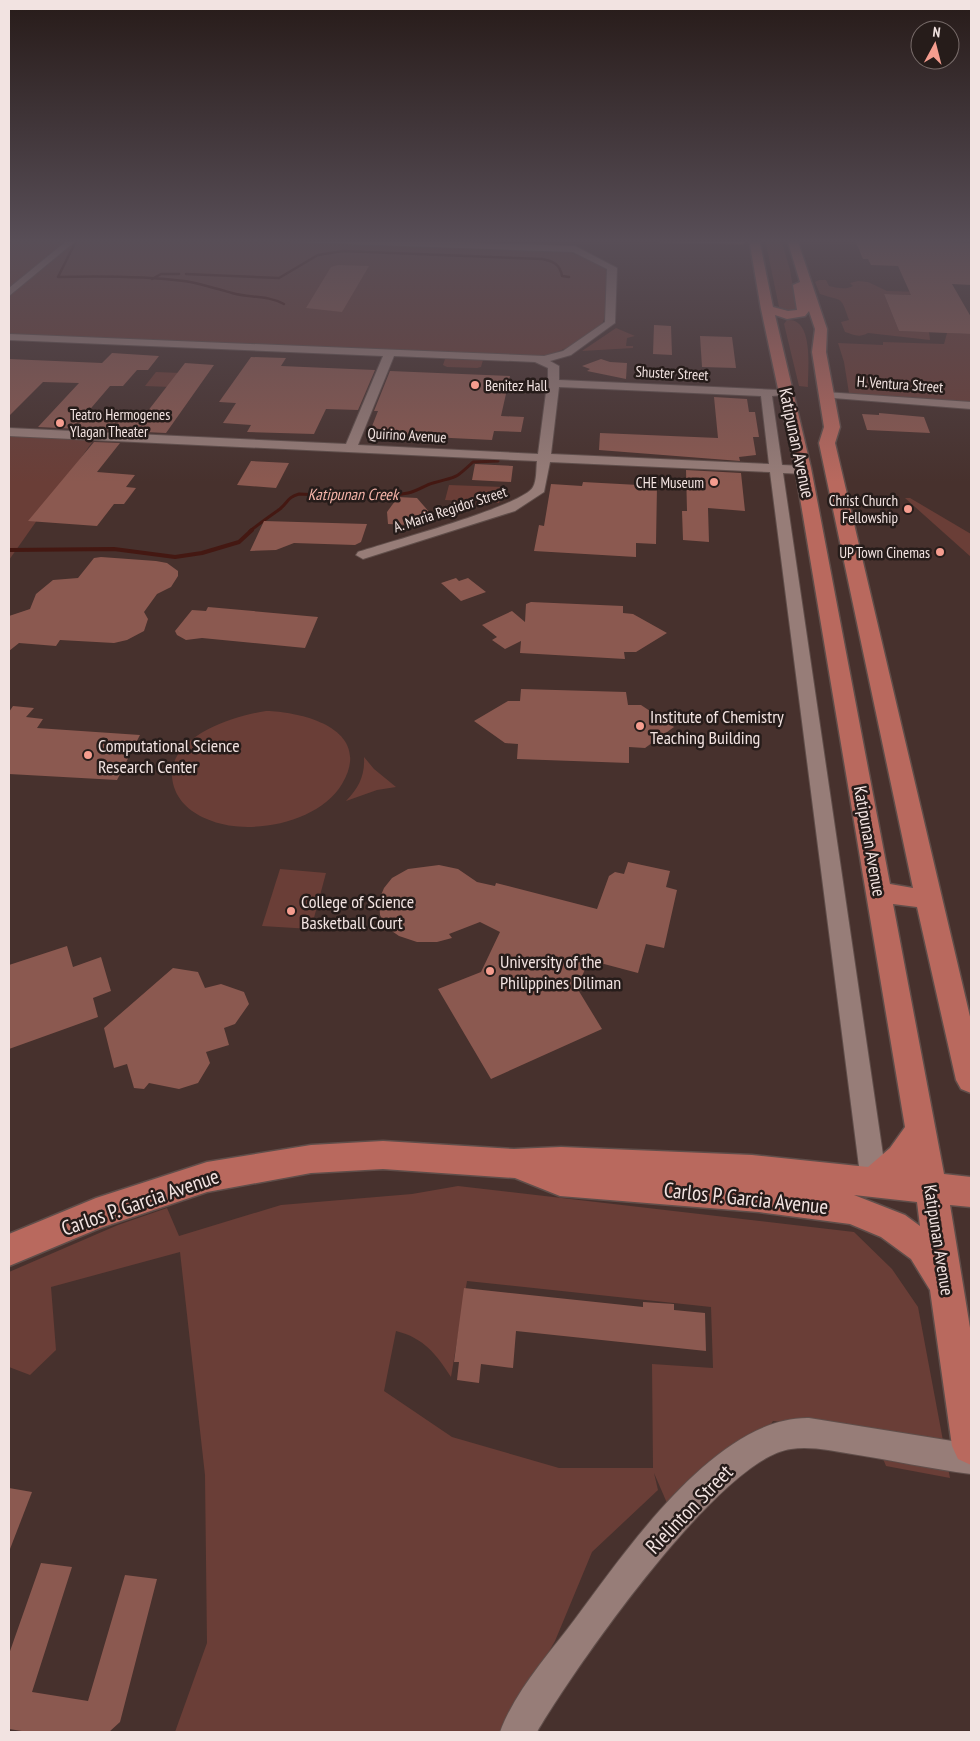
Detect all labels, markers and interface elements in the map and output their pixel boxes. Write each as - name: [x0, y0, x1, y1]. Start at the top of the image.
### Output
- north arrow: [910, 20, 960, 70]
- text: N: [932, 23, 941, 41]
- street label: Shuster Street: [635, 362, 709, 384]
- street label: H. Ventura Street: [856, 372, 944, 396]
- place label: Benitez Hall: [485, 376, 548, 395]
- marker: Benitez Hall: [469, 379, 481, 391]
- street label: Katipunan Avenue: [774, 386, 820, 500]
- place label: Teatro Hermogenes Ylagan Theater: [70, 405, 170, 441]
- marker: Teatro Hermogenes Ylagan Theater: [54, 417, 66, 429]
- street label: Quirino Avenue: [367, 423, 447, 447]
- place label: CHE Museum: [636, 473, 704, 492]
- marker: CHE Museum: [708, 476, 720, 488]
- street label: A. Maria Regidor Street: [391, 482, 509, 536]
- water label: Katipunan Creek: [308, 484, 400, 504]
- place label: Christ Church Fellowship: [829, 491, 898, 527]
- marker: Christ Church Fellowship: [902, 503, 914, 515]
- place label: UP Town Cinemas: [839, 543, 930, 562]
- marker: UP Town Cinemas: [934, 546, 946, 558]
- place label: Institute of Chemistry Teaching Building: [650, 705, 784, 749]
- marker: Institute of Chemistry Teaching Building: [634, 720, 646, 732]
- place label: Computational Science Research Center: [98, 734, 240, 778]
- marker: Computational Science Research Center: [82, 749, 94, 761]
- street label: Katipunan Avenue: [849, 784, 891, 898]
- place label: College of Science Basketball Court: [301, 890, 414, 934]
- marker: College of Science Basketball Court: [285, 905, 297, 917]
- place label: University of the Philippines Diliman: [500, 950, 621, 994]
- marker: University of the Philippines Diliman: [484, 965, 496, 977]
- street label: Carlos P. Garcia Avenue: [58, 1162, 222, 1242]
- street label: Carlos P. Garcia Avenue: [663, 1176, 829, 1220]
- street label: Katipunan Avenue: [919, 1183, 959, 1297]
- street label: Rielinton Street: [640, 1459, 738, 1559]

